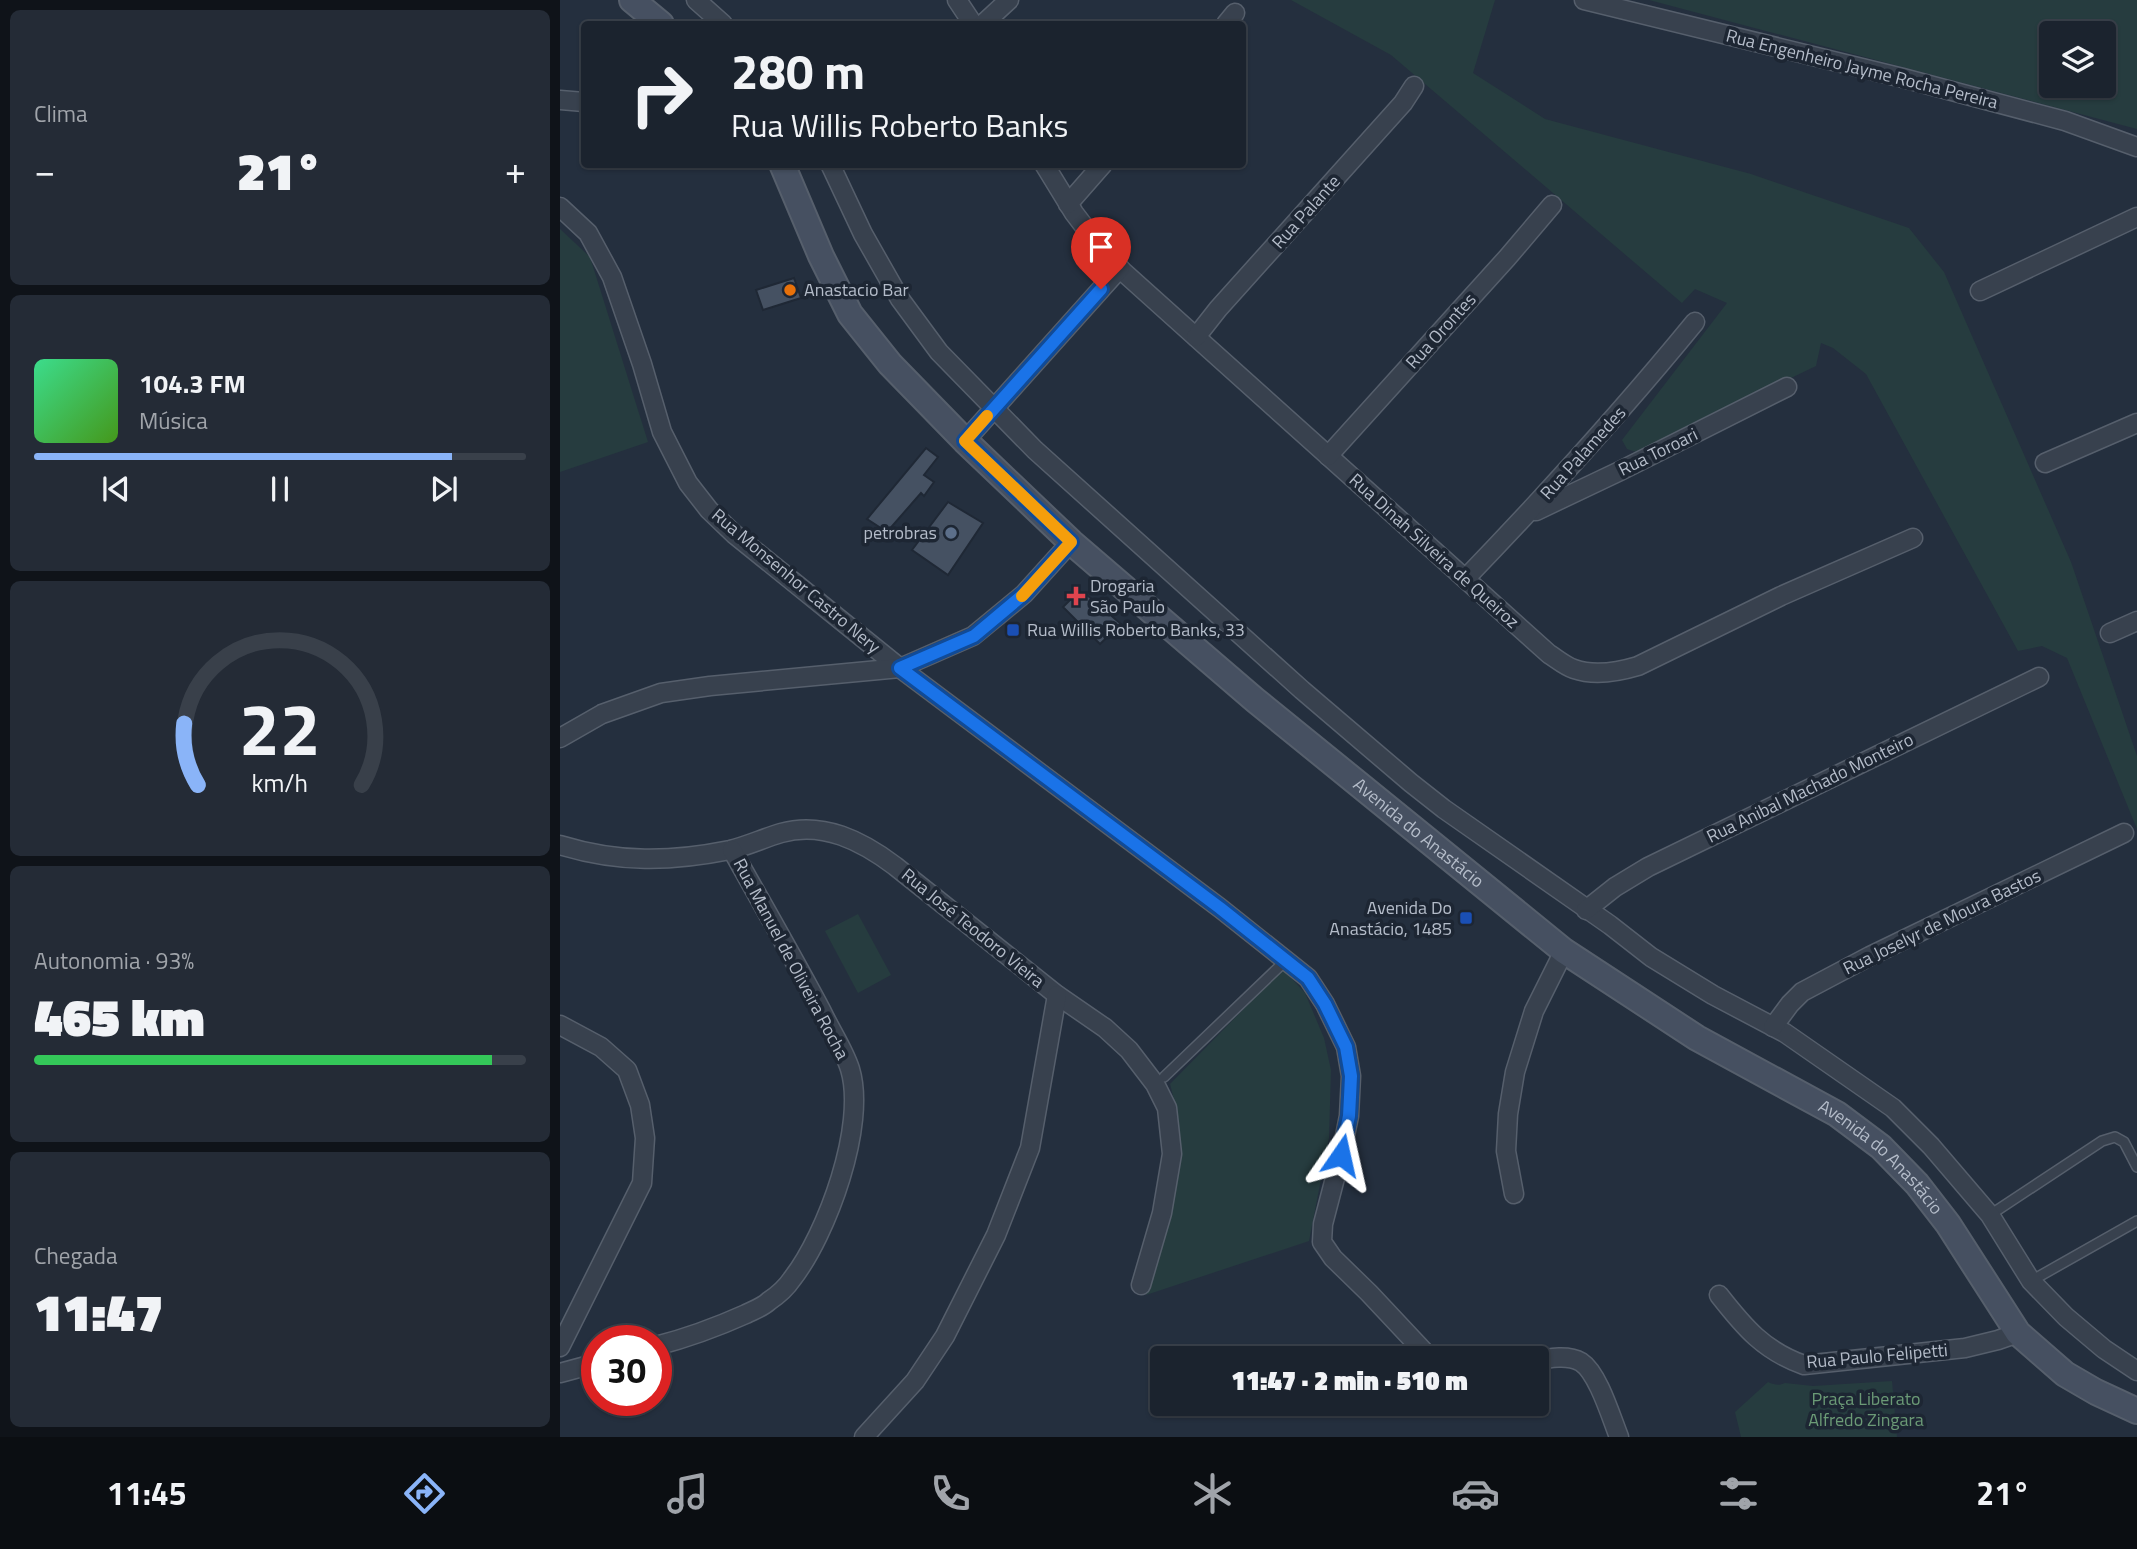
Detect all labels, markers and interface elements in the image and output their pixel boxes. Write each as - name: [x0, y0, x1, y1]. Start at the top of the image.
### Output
- map controls: [2039, 21, 2116, 98]
- button: layers: [2039, 21, 2116, 98]
- street label: Rua Engenheiro Jayme Rocha Pereira: [1723, 22, 2001, 115]
- text: 280 m: [731, 33, 865, 108]
- icon: right: [616, 49, 707, 140]
- text: Clima: [34, 96, 88, 131]
- text: Rua Willis Roberto Banks: [731, 101, 1068, 149]
- text: 21°: [237, 131, 323, 210]
- text: −: [34, 141, 55, 199]
- text: +: [505, 141, 526, 199]
- street label: Rua Palante: [1265, 169, 1346, 255]
- pin: [1071, 217, 1131, 289]
- icon: arrive: [1082, 228, 1120, 266]
- place label: Anastacio Bar: [804, 276, 909, 303]
- marker: Anastacio Bar: [782, 282, 798, 298]
- street label: Rua Orontes: [1399, 287, 1482, 375]
- text: 104.3 FM: [139, 364, 246, 403]
- street label: Rua Palamedes: [1533, 400, 1632, 505]
- text: Música: [139, 403, 208, 438]
- street label: Rua Toroari: [1613, 421, 1702, 482]
- street label: Rua Dinah Silveira de Queiroz: [1343, 467, 1525, 635]
- icon: previous: [97, 470, 135, 508]
- icon: pause: [261, 470, 299, 508]
- icon: next: [425, 470, 463, 508]
- street label: Rua Monsenhor Castro Nery: [706, 502, 887, 660]
- place label: petrobras: [864, 519, 937, 546]
- marker: petrobras: [943, 525, 959, 541]
- place label: Drogaria São Paulo: [1090, 572, 1165, 620]
- marker: Drogaria São Paulo: [1068, 588, 1084, 604]
- place label: Rua Willis Roberto Banks, 33: [1027, 616, 1245, 643]
- marker: Rua Willis Roberto Banks, 33: [1005, 622, 1021, 638]
- text: 22: [239, 673, 321, 783]
- street label: Rua Anibal Machado Monteiro: [1702, 726, 1918, 849]
- text: km/h: [252, 763, 308, 801]
- street label: Avenida do Anastácio: [1348, 771, 1490, 894]
- street label: Rua Manuel de Oliveira Rocha: [727, 853, 856, 1064]
- street label: Rua José Teodoro Vieira: [896, 861, 1051, 994]
- street label: Rua Joselyr de Moura Bastos: [1838, 862, 2045, 981]
- place label: Avenida Do Anastácio, 1485: [1329, 894, 1452, 942]
- marker: Avenida Do Anastácio, 1485: [1458, 910, 1474, 926]
- text: Autonomia · 93%: [34, 943, 194, 978]
- text: 465 km: [34, 977, 205, 1056]
- street label: Avenida do Anastácio: [1814, 1092, 1950, 1220]
- position arrow: [1304, 1118, 1378, 1192]
- text: Chegada: [34, 1238, 118, 1273]
- text: 11:47: [34, 1272, 163, 1351]
- speed limit sign: 30: [581, 1325, 672, 1416]
- street label: Rua Paulo Felipetti: [1805, 1336, 1949, 1375]
- text: 11:47 · 2 min · 510 m: [1231, 1361, 1468, 1400]
- park label: Praça Liberato Alfredo Zingara: [1808, 1385, 1924, 1433]
- text: 11:45: [107, 1469, 187, 1517]
- icon: directions: [400, 1469, 449, 1518]
- icon: music: [663, 1469, 712, 1518]
- icon: phone: [926, 1469, 975, 1518]
- icon: climate: [1188, 1469, 1237, 1518]
- icon: car: [1451, 1469, 1500, 1518]
- icon: filters: [1714, 1469, 1763, 1518]
- text: 21°: [1976, 1469, 2030, 1517]

